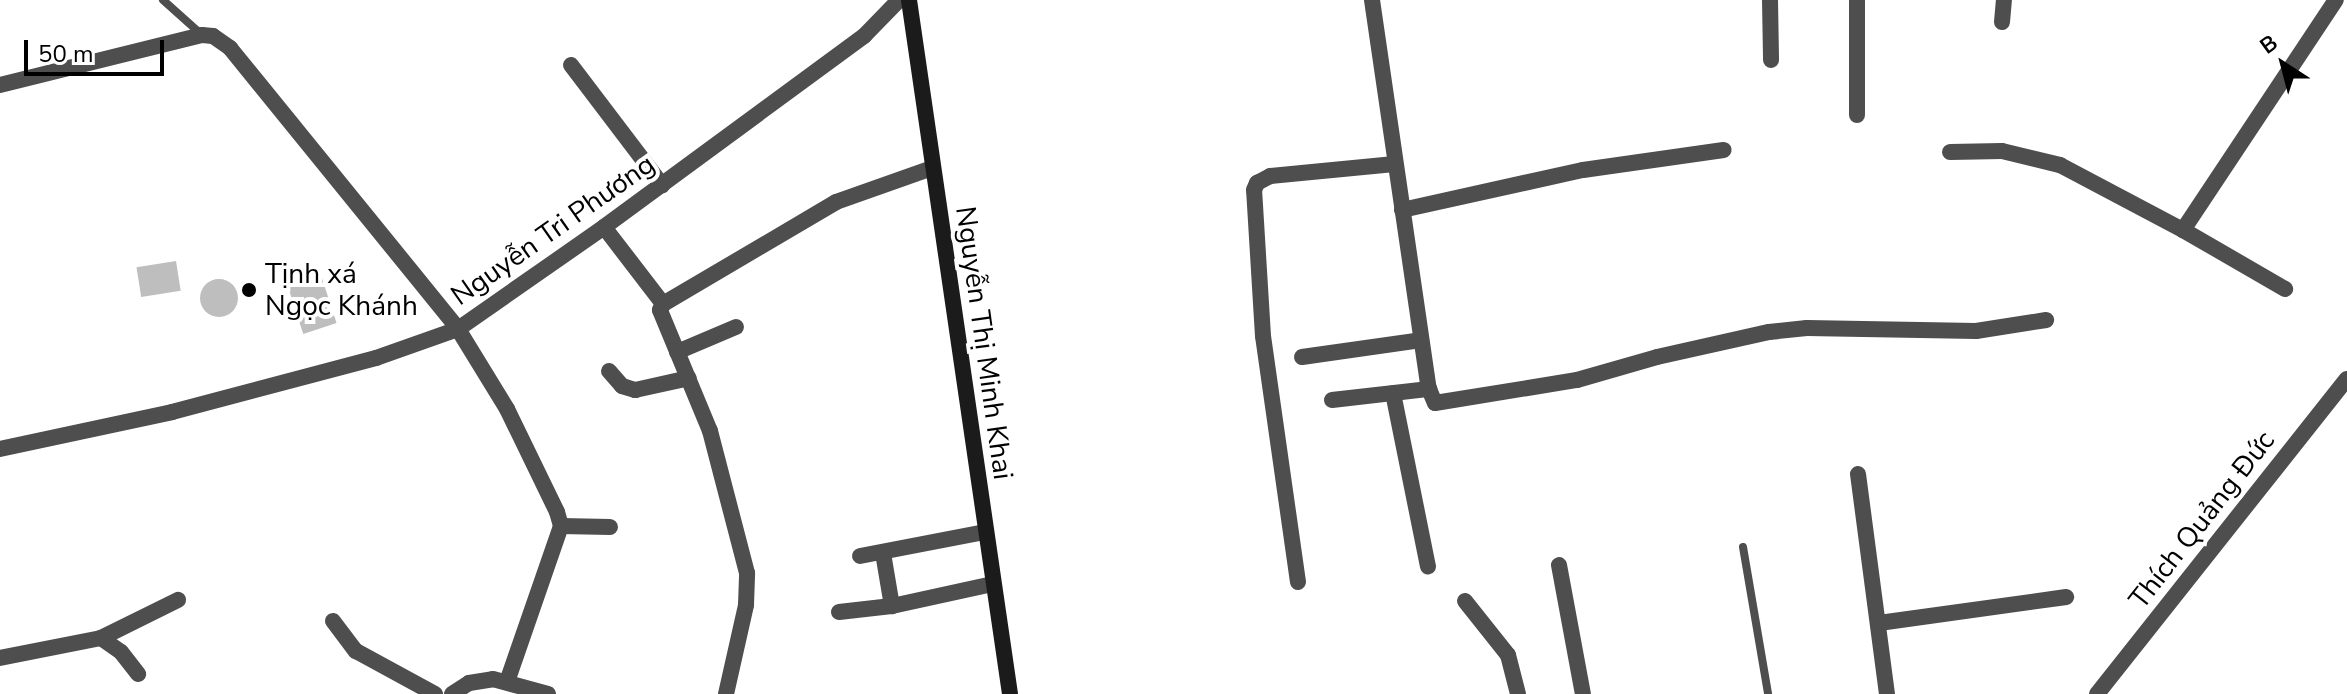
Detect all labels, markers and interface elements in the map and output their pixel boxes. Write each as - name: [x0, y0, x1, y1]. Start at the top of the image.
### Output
- scale bar: [28, 24, 168, 74]
- north arrow: [2243, 24, 2323, 104]
- text: B: [2254, 28, 2284, 61]
- text: 50 m: [38, 38, 94, 70]
- street label: Nguyễn Tri Phương: [445, 147, 661, 313]
- street label: Nguyễn Thị Minh Khai: [948, 204, 1020, 482]
- place label: Tịnh xá Ngọc Khánh: [265, 257, 418, 323]
- marker: Tịnh xá Ngọc Khánh: [240, 281, 258, 299]
- street label: Thích Quảng Đức: [2122, 424, 2282, 616]

